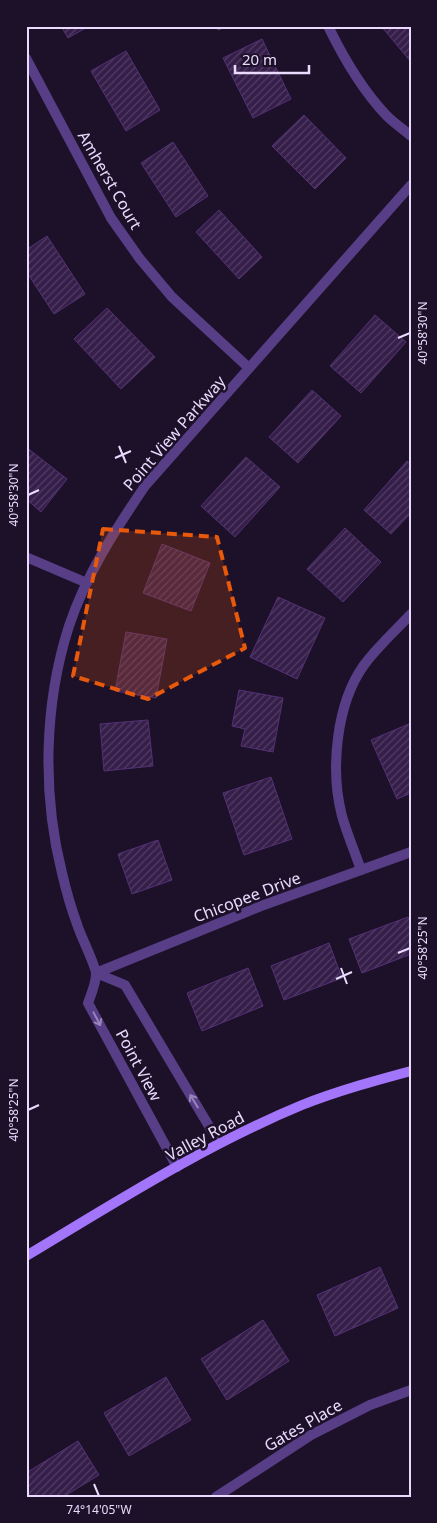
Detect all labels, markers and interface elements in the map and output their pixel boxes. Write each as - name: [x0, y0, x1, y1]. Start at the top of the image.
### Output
- scale bar: [235, 42, 308, 74]
- text: 20 m: [242, 49, 277, 69]
- street label: Amherst Court: [73, 127, 147, 233]
- text: 40°58'30"N: [414, 301, 431, 365]
- street label: Point View Parkway: [118, 370, 231, 495]
- text: 40°58'30"N: [5, 463, 22, 527]
- street label: Chicopee Drive: [190, 866, 304, 928]
- text: 40°58'25"N: [414, 916, 431, 980]
- one-way arrow: [93, 1011, 102, 1026]
- street label: Point View: [111, 1025, 167, 1105]
- text: 40°58'25"N: [5, 1078, 22, 1142]
- one-way arrow: [189, 1095, 199, 1109]
- street label: Valley Road: [162, 1106, 248, 1166]
- street label: Gates Place: [260, 1394, 346, 1456]
- text: 74°14'05"W: [66, 1501, 132, 1518]

